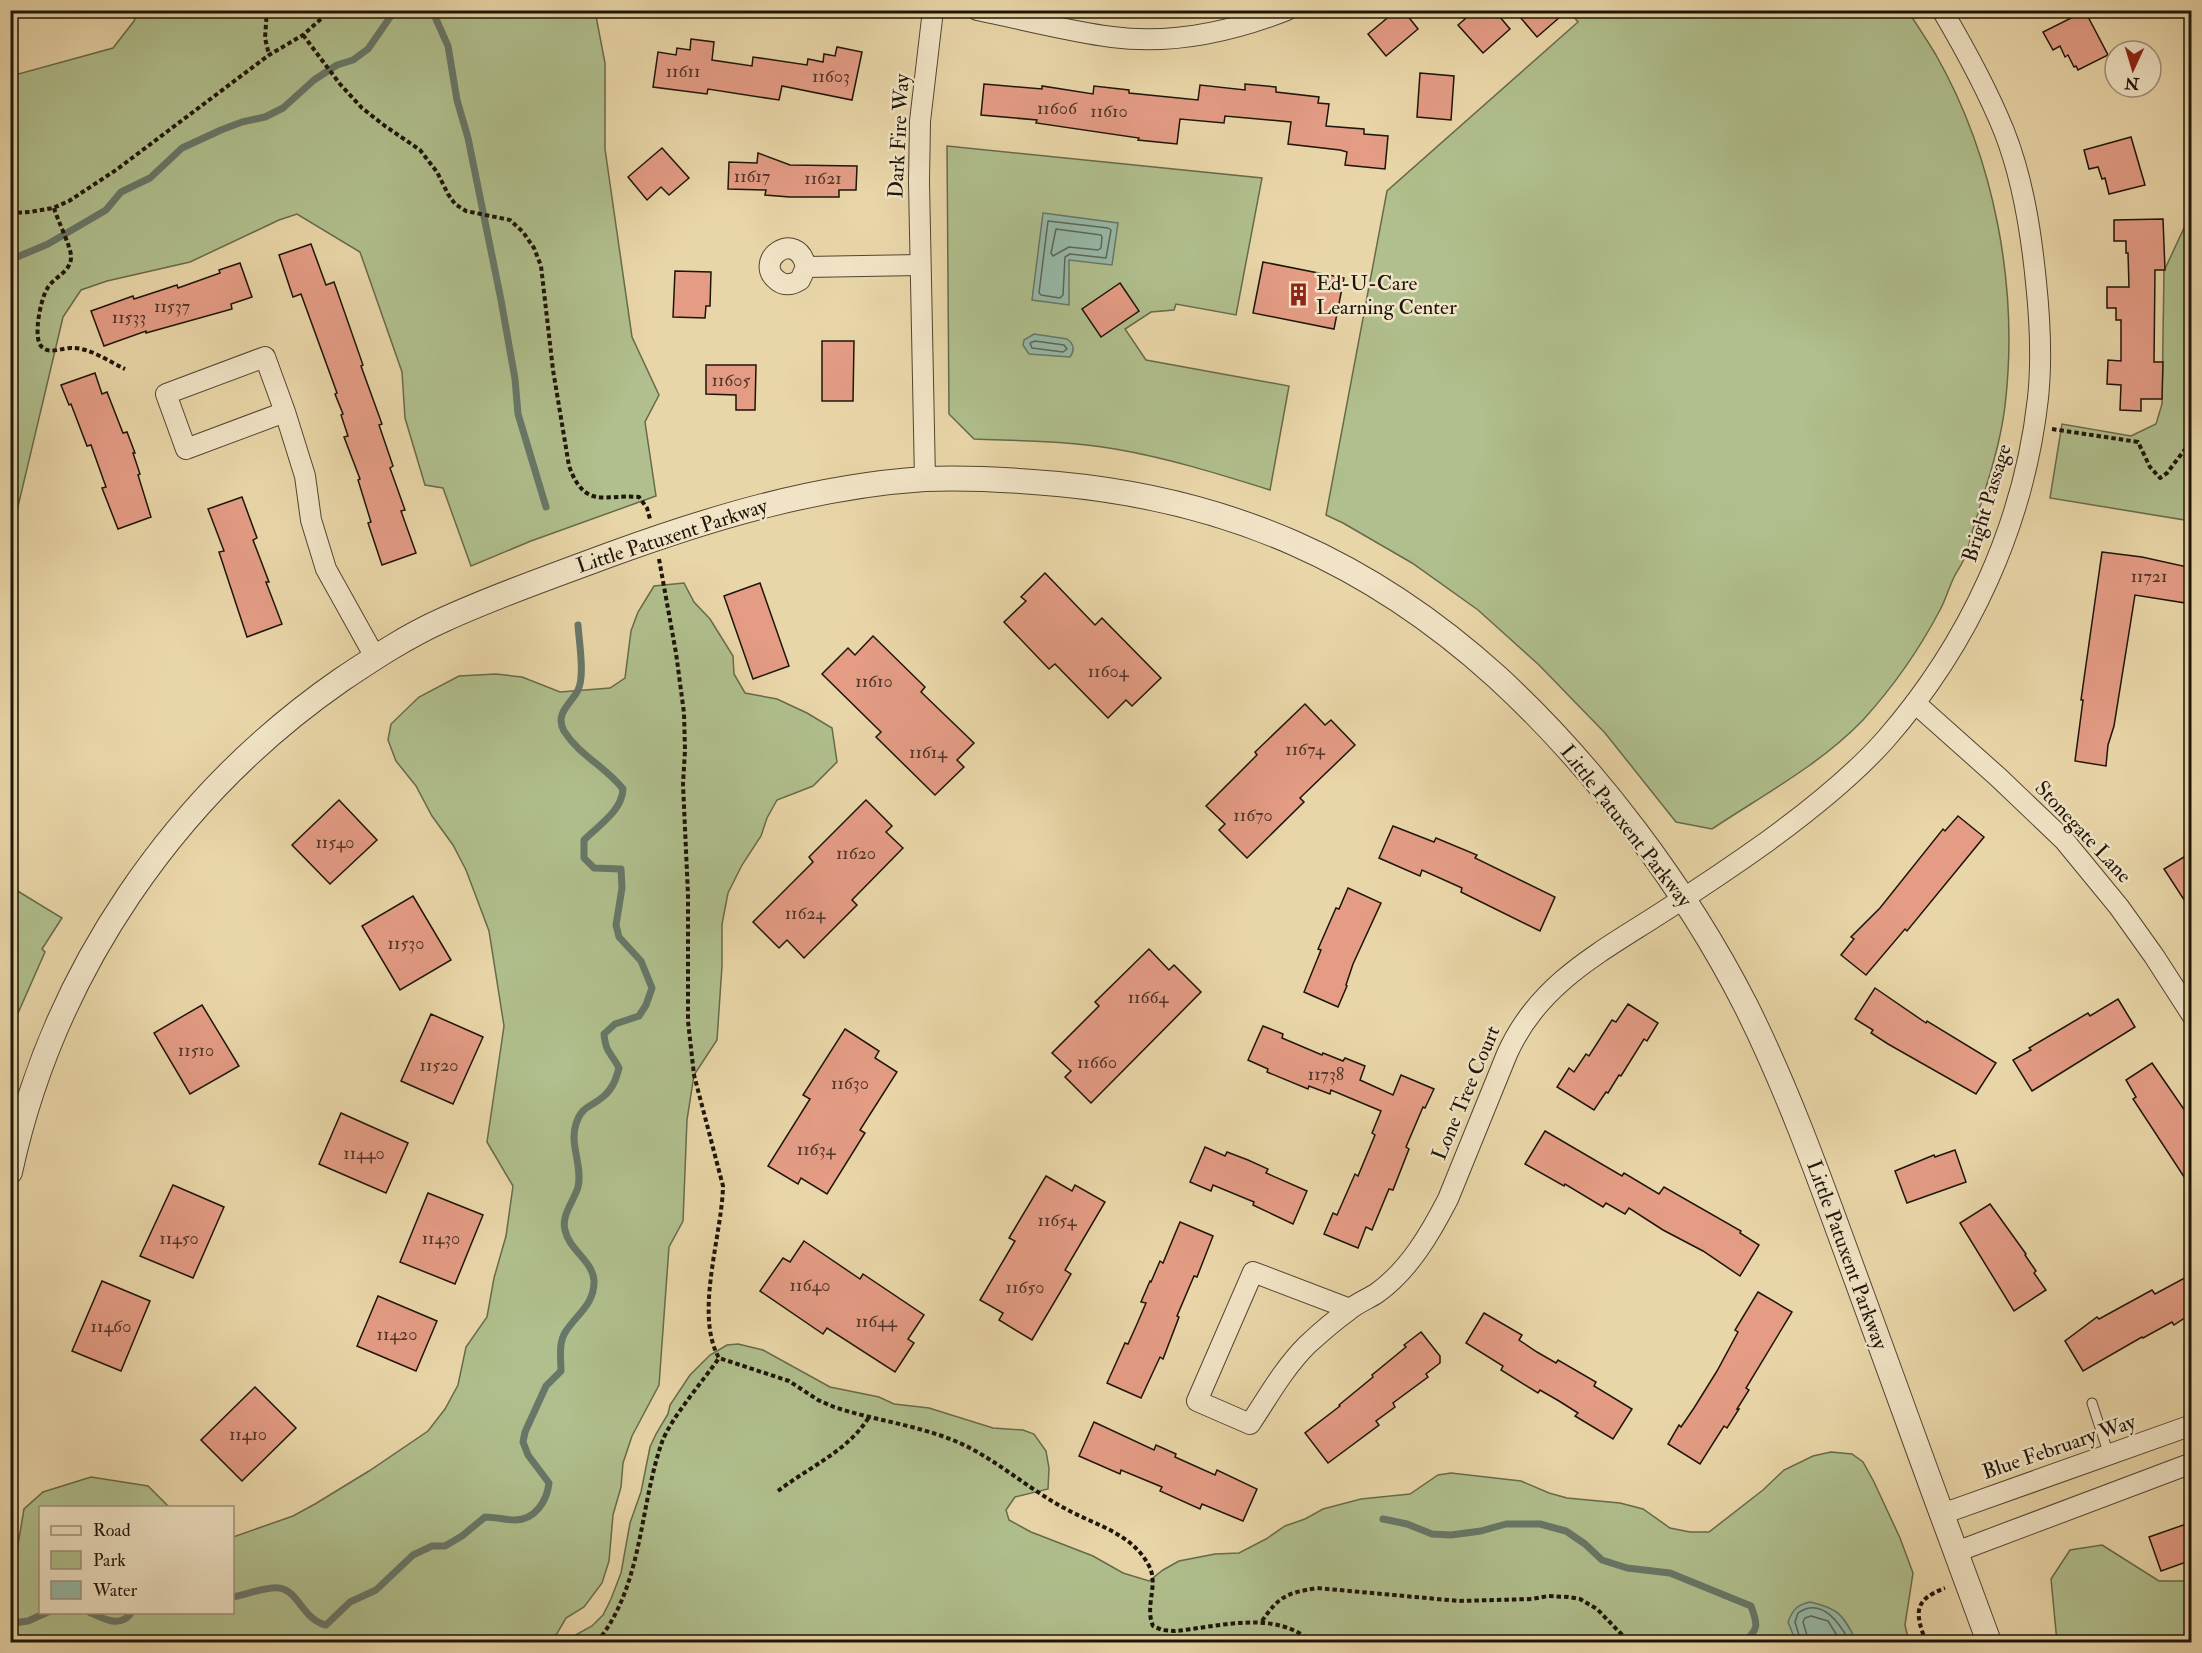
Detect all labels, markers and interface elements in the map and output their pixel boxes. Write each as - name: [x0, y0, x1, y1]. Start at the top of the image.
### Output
- north arrow: [2103, 39, 2163, 99]
- house number: 11611: [666, 60, 700, 83]
- house number: 11603: [812, 65, 850, 88]
- street label: Dark Fire Way: [882, 72, 916, 199]
- text: N: [2124, 72, 2141, 94]
- house number: 11606: [1037, 97, 1078, 120]
- house number: 11610: [1090, 100, 1128, 123]
- house number: 11617: [734, 165, 770, 188]
- house number: 11621: [804, 167, 842, 190]
- place label: Ed-U-Care Learning Center: [1316, 270, 1457, 321]
- building icon: Ed-U-Care Learning Center: [1285, 282, 1311, 308]
- house number: 11537: [154, 295, 190, 318]
- house number: 11533: [112, 306, 146, 329]
- house number: 11605: [712, 369, 751, 392]
- street label: Bright Passage: [1956, 440, 2018, 565]
- street label: Little Patuxent Parkway: [573, 492, 772, 580]
- house number: 11721: [2131, 565, 2167, 588]
- house number: 11604: [1088, 660, 1130, 683]
- house number: 11610: [855, 670, 893, 693]
- house number: 11674: [1285, 738, 1326, 761]
- street label: Little Patuxent Parkway: [1554, 739, 1698, 913]
- house number: 11614: [909, 741, 948, 764]
- street label: Stonegate Lane: [2029, 775, 2138, 889]
- house number: 11670: [1233, 804, 1273, 827]
- house number: 11540: [315, 831, 355, 854]
- house number: 11620: [836, 842, 876, 865]
- house number: 11624: [785, 902, 827, 925]
- house number: 11530: [388, 932, 424, 955]
- house number: 11664: [1128, 986, 1170, 1009]
- street label: Lone Tree Court: [1426, 1022, 1507, 1164]
- house number: 11510: [178, 1039, 214, 1062]
- house number: 11660: [1077, 1051, 1117, 1074]
- house number: 11520: [420, 1054, 459, 1077]
- house number: 11738: [1308, 1063, 1344, 1086]
- house number: 11630: [831, 1072, 869, 1095]
- house number: 11634: [797, 1138, 836, 1161]
- house number: 11440: [343, 1142, 385, 1165]
- street label: Little Patuxent Parkway: [1800, 1157, 1894, 1354]
- house number: 11654: [1038, 1209, 1078, 1232]
- house number: 11450: [159, 1227, 199, 1250]
- house number: 11430: [422, 1227, 460, 1250]
- house number: 11640: [790, 1274, 830, 1297]
- house number: 11650: [1006, 1276, 1044, 1299]
- house number: 11644: [855, 1310, 898, 1333]
- house number: 11460: [91, 1315, 131, 1338]
- house number: 11420: [377, 1323, 417, 1346]
- street label: Blue February Way: [1979, 1408, 2140, 1486]
- house number: 11410: [229, 1423, 267, 1446]
- legend: [39, 1506, 234, 1614]
- text: Road: [93, 1519, 131, 1542]
- text: Park: [93, 1549, 126, 1572]
- text: Water: [92, 1579, 137, 1602]

